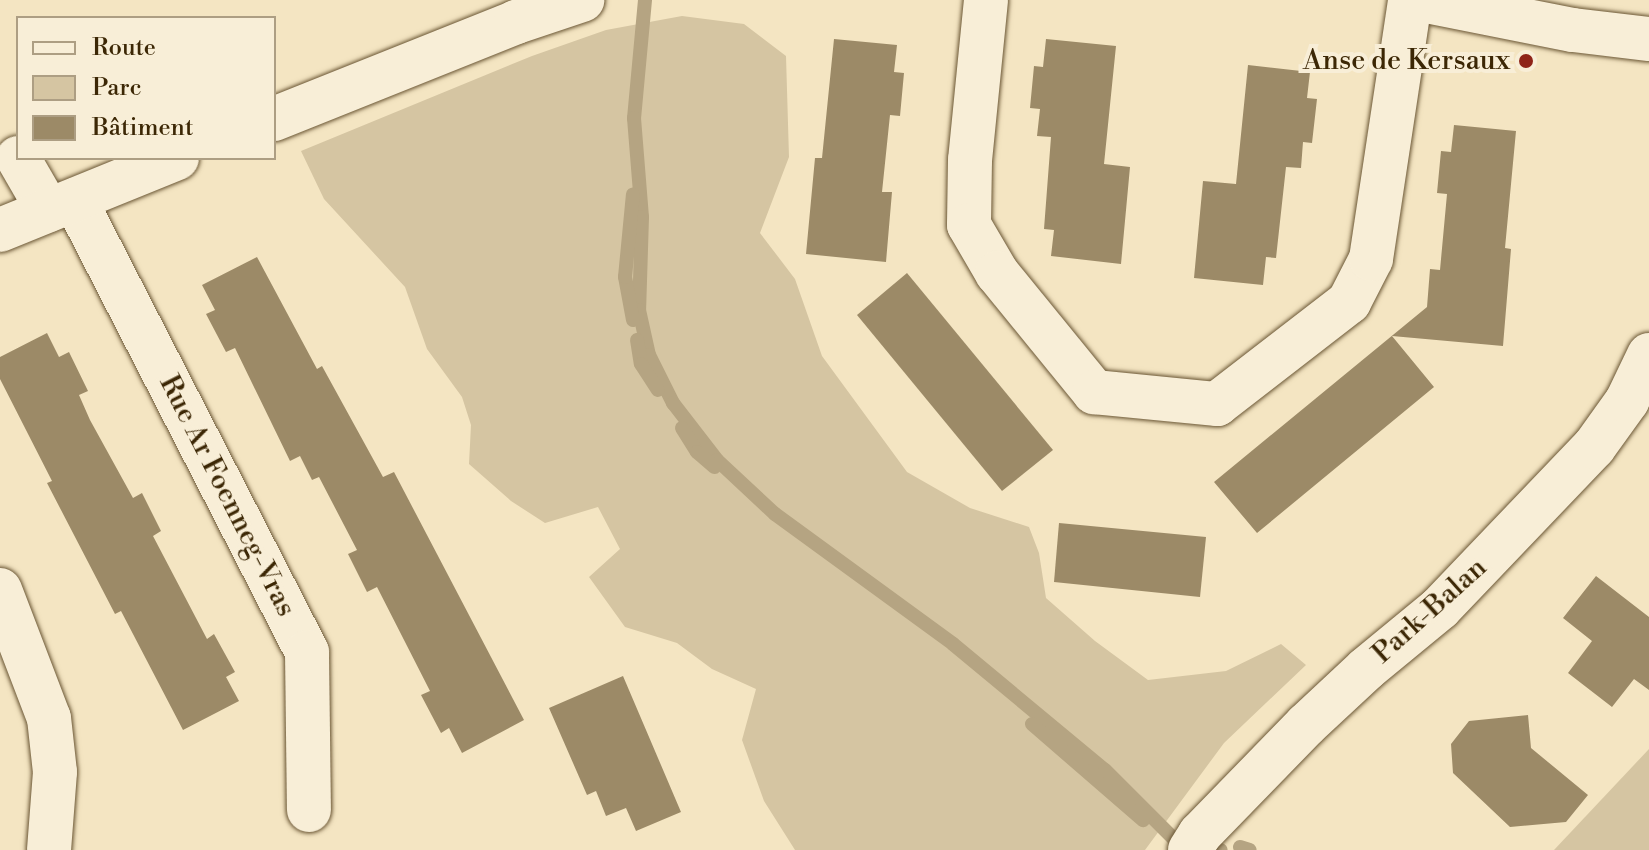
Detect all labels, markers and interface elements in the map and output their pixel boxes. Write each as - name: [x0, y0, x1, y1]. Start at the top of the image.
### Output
- legend: [16, 16, 276, 160]
- text: Route: [92, 33, 156, 63]
- place label: Anse de Kersaux: [1303, 44, 1510, 78]
- marker: Anse de Kersaux: [1517, 52, 1535, 70]
- text: Parc: [92, 73, 142, 103]
- text: Bâtiment: [92, 113, 193, 143]
- street label: Rue Ar Foenneg-Vras: [152, 370, 302, 622]
- street label: Park-Balan: [1366, 551, 1494, 671]

